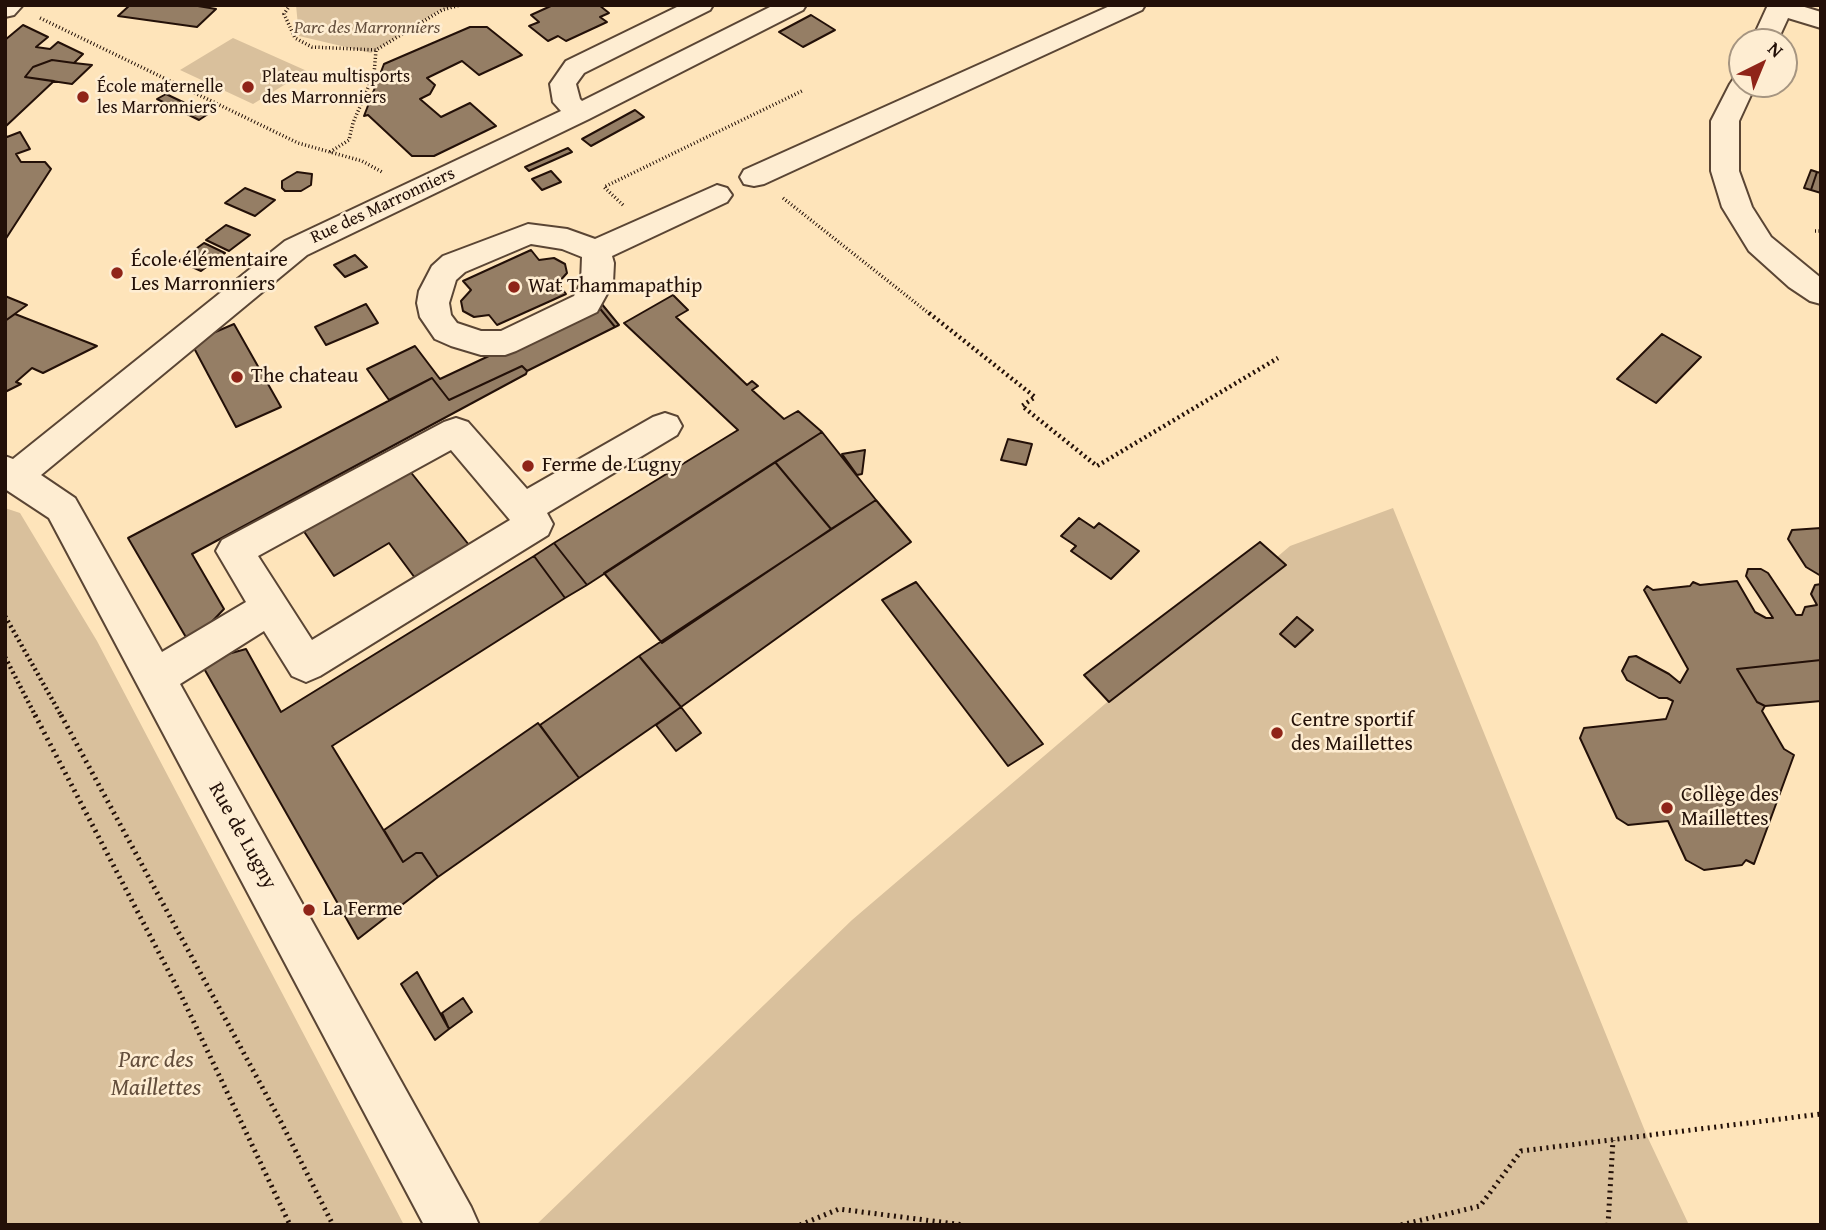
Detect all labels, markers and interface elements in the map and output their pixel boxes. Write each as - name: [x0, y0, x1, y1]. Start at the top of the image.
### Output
- park label: Parc des Marronniers: [294, 17, 440, 39]
- north arrow: [1728, 28, 1798, 98]
- text: N: [1762, 35, 1790, 64]
- place label: Plateau multisports des Marronniers: [262, 66, 410, 108]
- place label: École maternelle les Marronniers: [97, 76, 223, 119]
- marker: Plateau multisports des Marronniers: [240, 79, 256, 95]
- marker: École maternelle les Marronniers: [75, 89, 91, 105]
- street label: Rue des Marronniers: [307, 163, 459, 249]
- place label: École élémentaire Les Marronniers: [131, 248, 288, 298]
- marker: École élémentaire Les Marronniers: [109, 265, 125, 281]
- place label: Wat Thammapathip: [528, 274, 702, 300]
- marker: Wat Thammapathip: [506, 279, 522, 295]
- place label: The chateau: [251, 364, 358, 390]
- marker: The chateau: [229, 369, 245, 385]
- place label: Ferme de Lugny: [542, 453, 682, 479]
- marker: Ferme de Lugny: [520, 458, 536, 474]
- place label: Centre sportif des Maillettes: [1291, 708, 1413, 758]
- marker: Centre sportif des Maillettes: [1269, 725, 1285, 741]
- street label: Rue de Lugny: [202, 778, 282, 894]
- place label: Collège des Maillettes: [1681, 783, 1779, 833]
- marker: Collège des Maillettes: [1659, 800, 1675, 816]
- place label: La Ferme: [323, 897, 403, 923]
- marker: La Ferme: [301, 902, 317, 918]
- park label: Parc des Maillettes: [111, 1047, 201, 1103]

